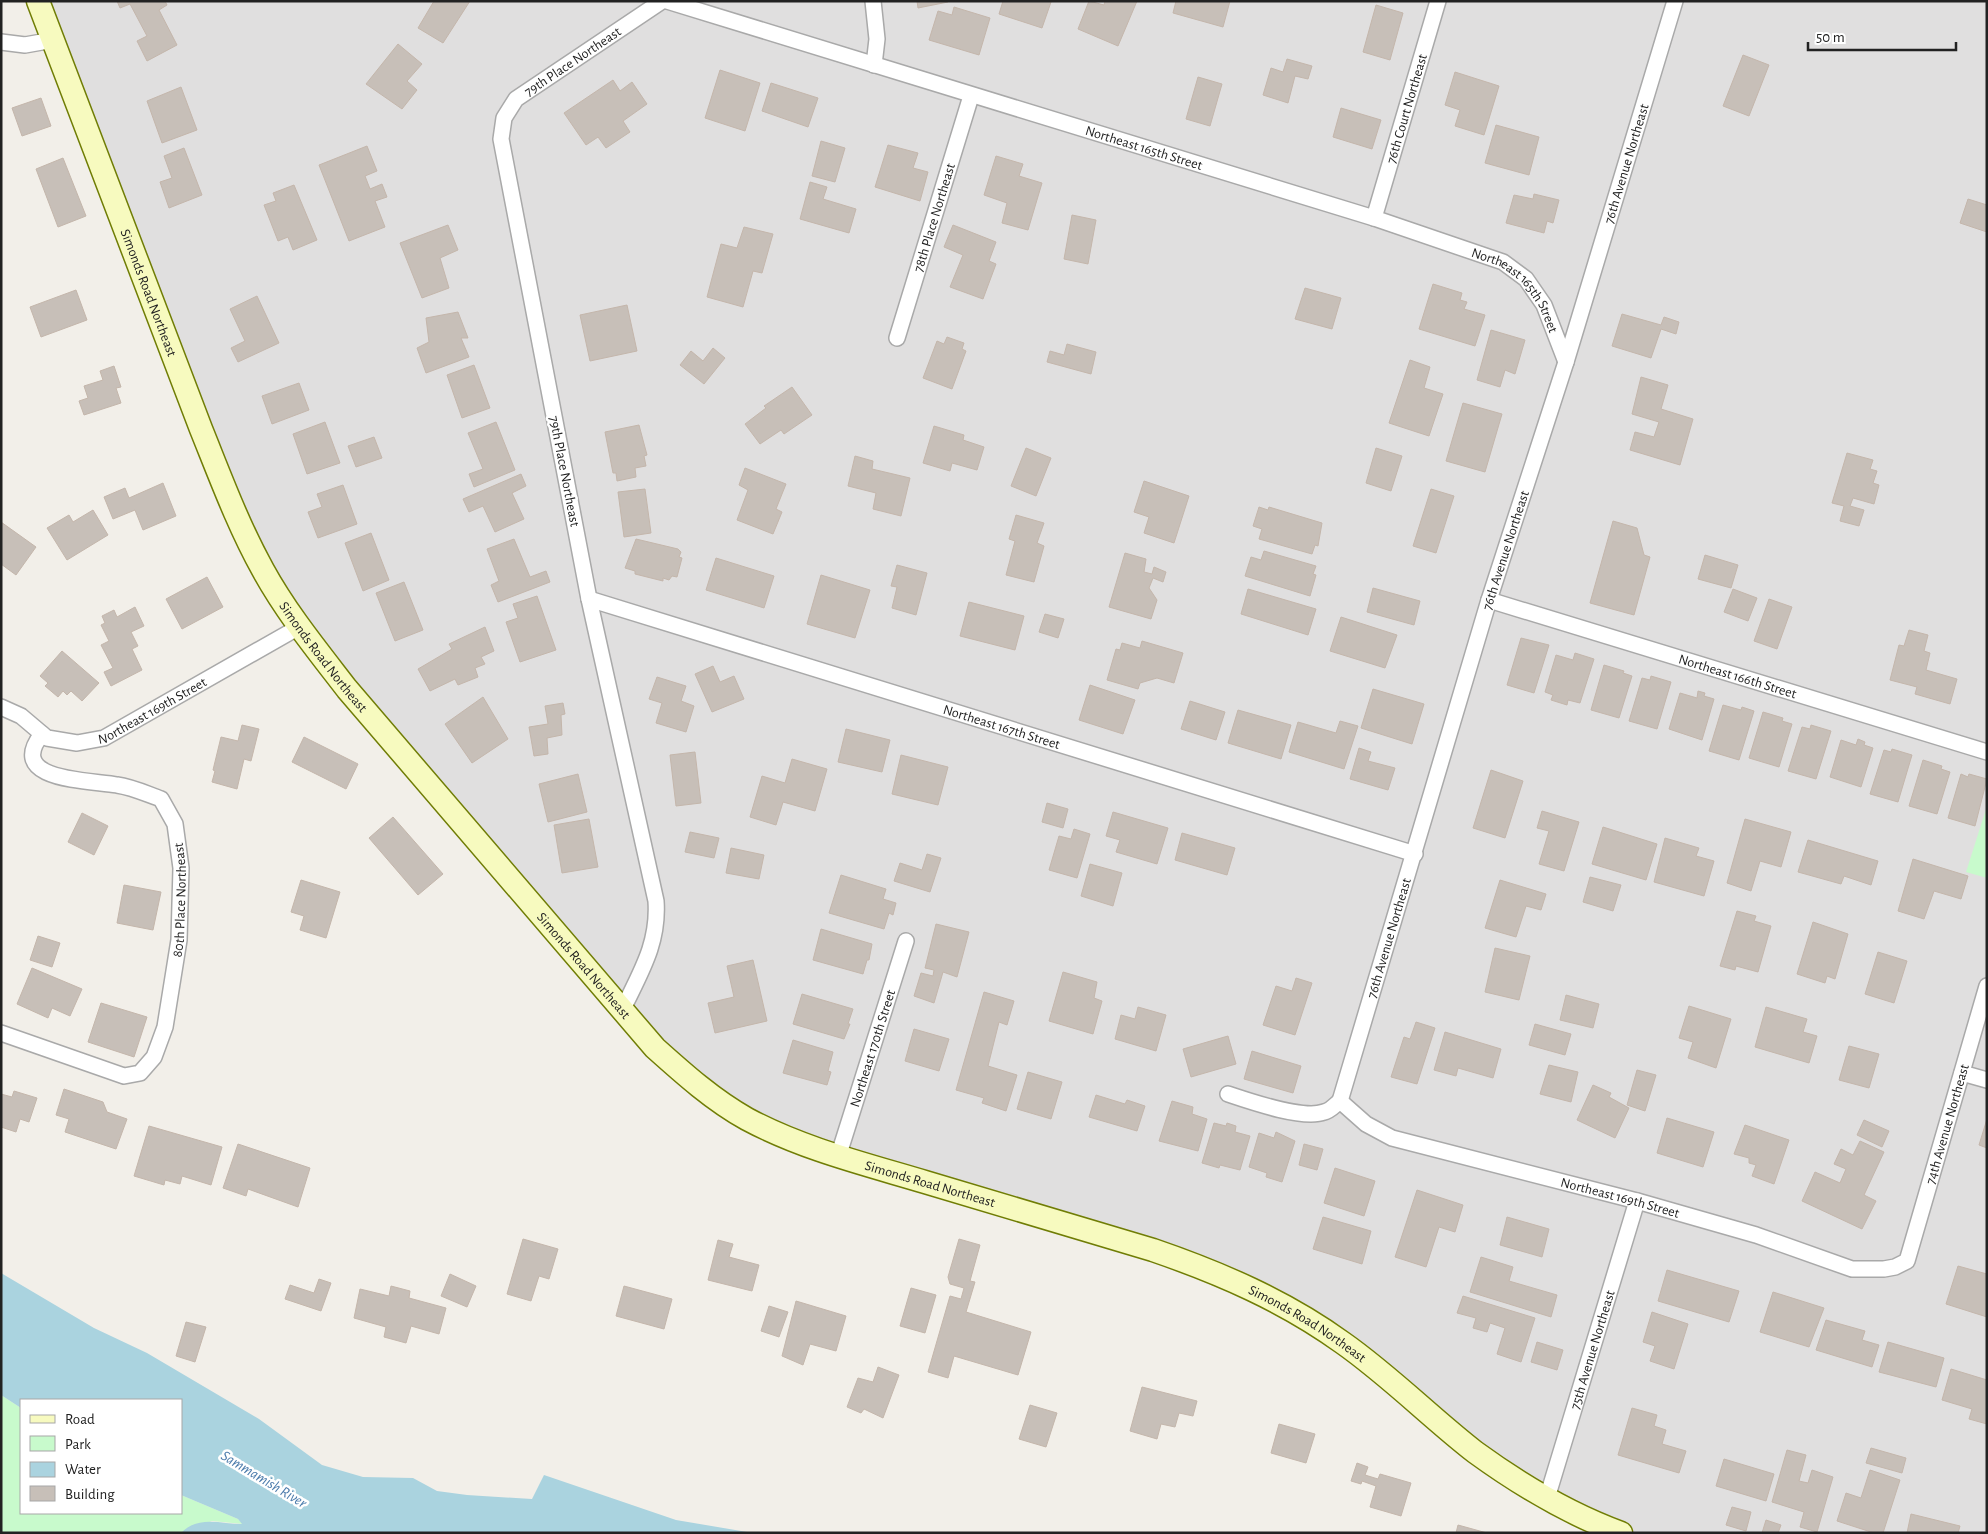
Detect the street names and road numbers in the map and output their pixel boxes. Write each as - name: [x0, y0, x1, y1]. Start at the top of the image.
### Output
- street label: 79th Place Northeast: [522, 24, 624, 99]
- street label: 76th Court Northeast: [1384, 52, 1430, 165]
- street label: 76th Avenue Northeast: [1602, 102, 1652, 226]
- street label: Northeast 165th Street: [1084, 124, 1204, 173]
- street label: 78th Place Northeast: [912, 161, 958, 274]
- street label: Simonds Road Northeast: [118, 227, 179, 359]
- street label: Northeast 165th Street: [1470, 246, 1560, 335]
- street label: 79th Place Northeast: [546, 415, 582, 528]
- street label: 76th Avenue Northeast: [1480, 489, 1532, 612]
- street label: Simonds Road Northeast: [276, 599, 370, 716]
- street label: Northeast 166th Street: [1677, 652, 1798, 702]
- street label: Northeast 169th Street: [97, 675, 209, 747]
- street label: Northeast 167th Street: [941, 703, 1062, 752]
- street label: 80th Place Northeast: [170, 841, 189, 958]
- street label: 76th Avenue Northeast: [1365, 876, 1414, 1000]
- street label: Simonds Road Northeast: [534, 910, 633, 1022]
- street label: Northeast 170th Street: [848, 988, 898, 1109]
- street label: 74th Avenue Northeast: [1924, 1062, 1972, 1186]
- street label: Simonds Road Northeast: [863, 1159, 997, 1210]
- street label: Northeast 169th Street: [1559, 1176, 1681, 1221]
- street label: Simonds Road Northeast: [1246, 1283, 1369, 1366]
- street label: 75th Avenue Northeast: [1568, 1288, 1618, 1411]

